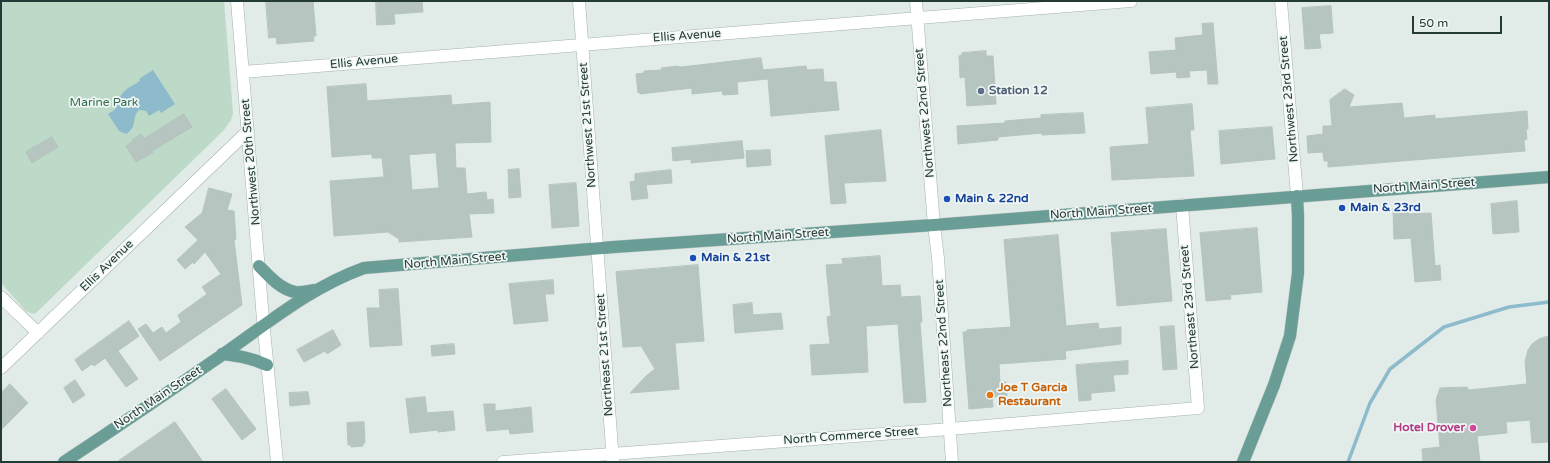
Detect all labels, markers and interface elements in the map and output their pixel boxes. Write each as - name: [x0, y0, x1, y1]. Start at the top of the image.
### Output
- scale bar: [1414, 8, 1504, 34]
- text: 50 m: [1419, 16, 1448, 30]
- street label: Ellis Avenue: [652, 26, 722, 46]
- street label: Northwest 23rd Street: [1276, 35, 1302, 163]
- street label: Northwest 22nd Street: [912, 48, 938, 178]
- street label: Ellis Avenue: [329, 52, 399, 72]
- street label: Northwest 21st Street: [576, 62, 600, 188]
- place label: Station 12: [989, 84, 1048, 98]
- marker: Station 12: [976, 86, 986, 96]
- park label: Marine Park: [70, 96, 138, 110]
- street label: Northwest 20th Street: [238, 98, 264, 226]
- street label: North Main Street: [1372, 175, 1476, 197]
- place label: Main & 22nd: [955, 192, 1029, 206]
- marker: Main & 22nd: [942, 194, 952, 204]
- street label: North Main Street: [1049, 201, 1153, 223]
- place label: Main & 23rd: [1350, 201, 1421, 215]
- marker: Main & 23rd: [1337, 203, 1347, 213]
- street label: North Main Street: [726, 225, 830, 247]
- street label: Ellis Avenue: [77, 237, 137, 295]
- street label: Northeast 23rd Street: [1177, 244, 1203, 370]
- street label: North Main Street: [403, 249, 507, 273]
- place label: Main & 21st: [701, 251, 770, 265]
- marker: Main & 21st: [688, 253, 698, 263]
- street label: Northeast 22nd Street: [932, 279, 956, 407]
- street label: Northeast 21st Street: [594, 293, 616, 417]
- street label: North Main Street: [112, 363, 204, 433]
- place label: Joe T Garcia Restaurant: [998, 381, 1068, 409]
- marker: Joe T Garcia Restaurant: [985, 390, 995, 400]
- place label: Hotel Drover: [1393, 421, 1465, 435]
- marker: Hotel Drover: [1468, 423, 1478, 433]
- street label: North Commerce Street: [783, 424, 919, 448]

